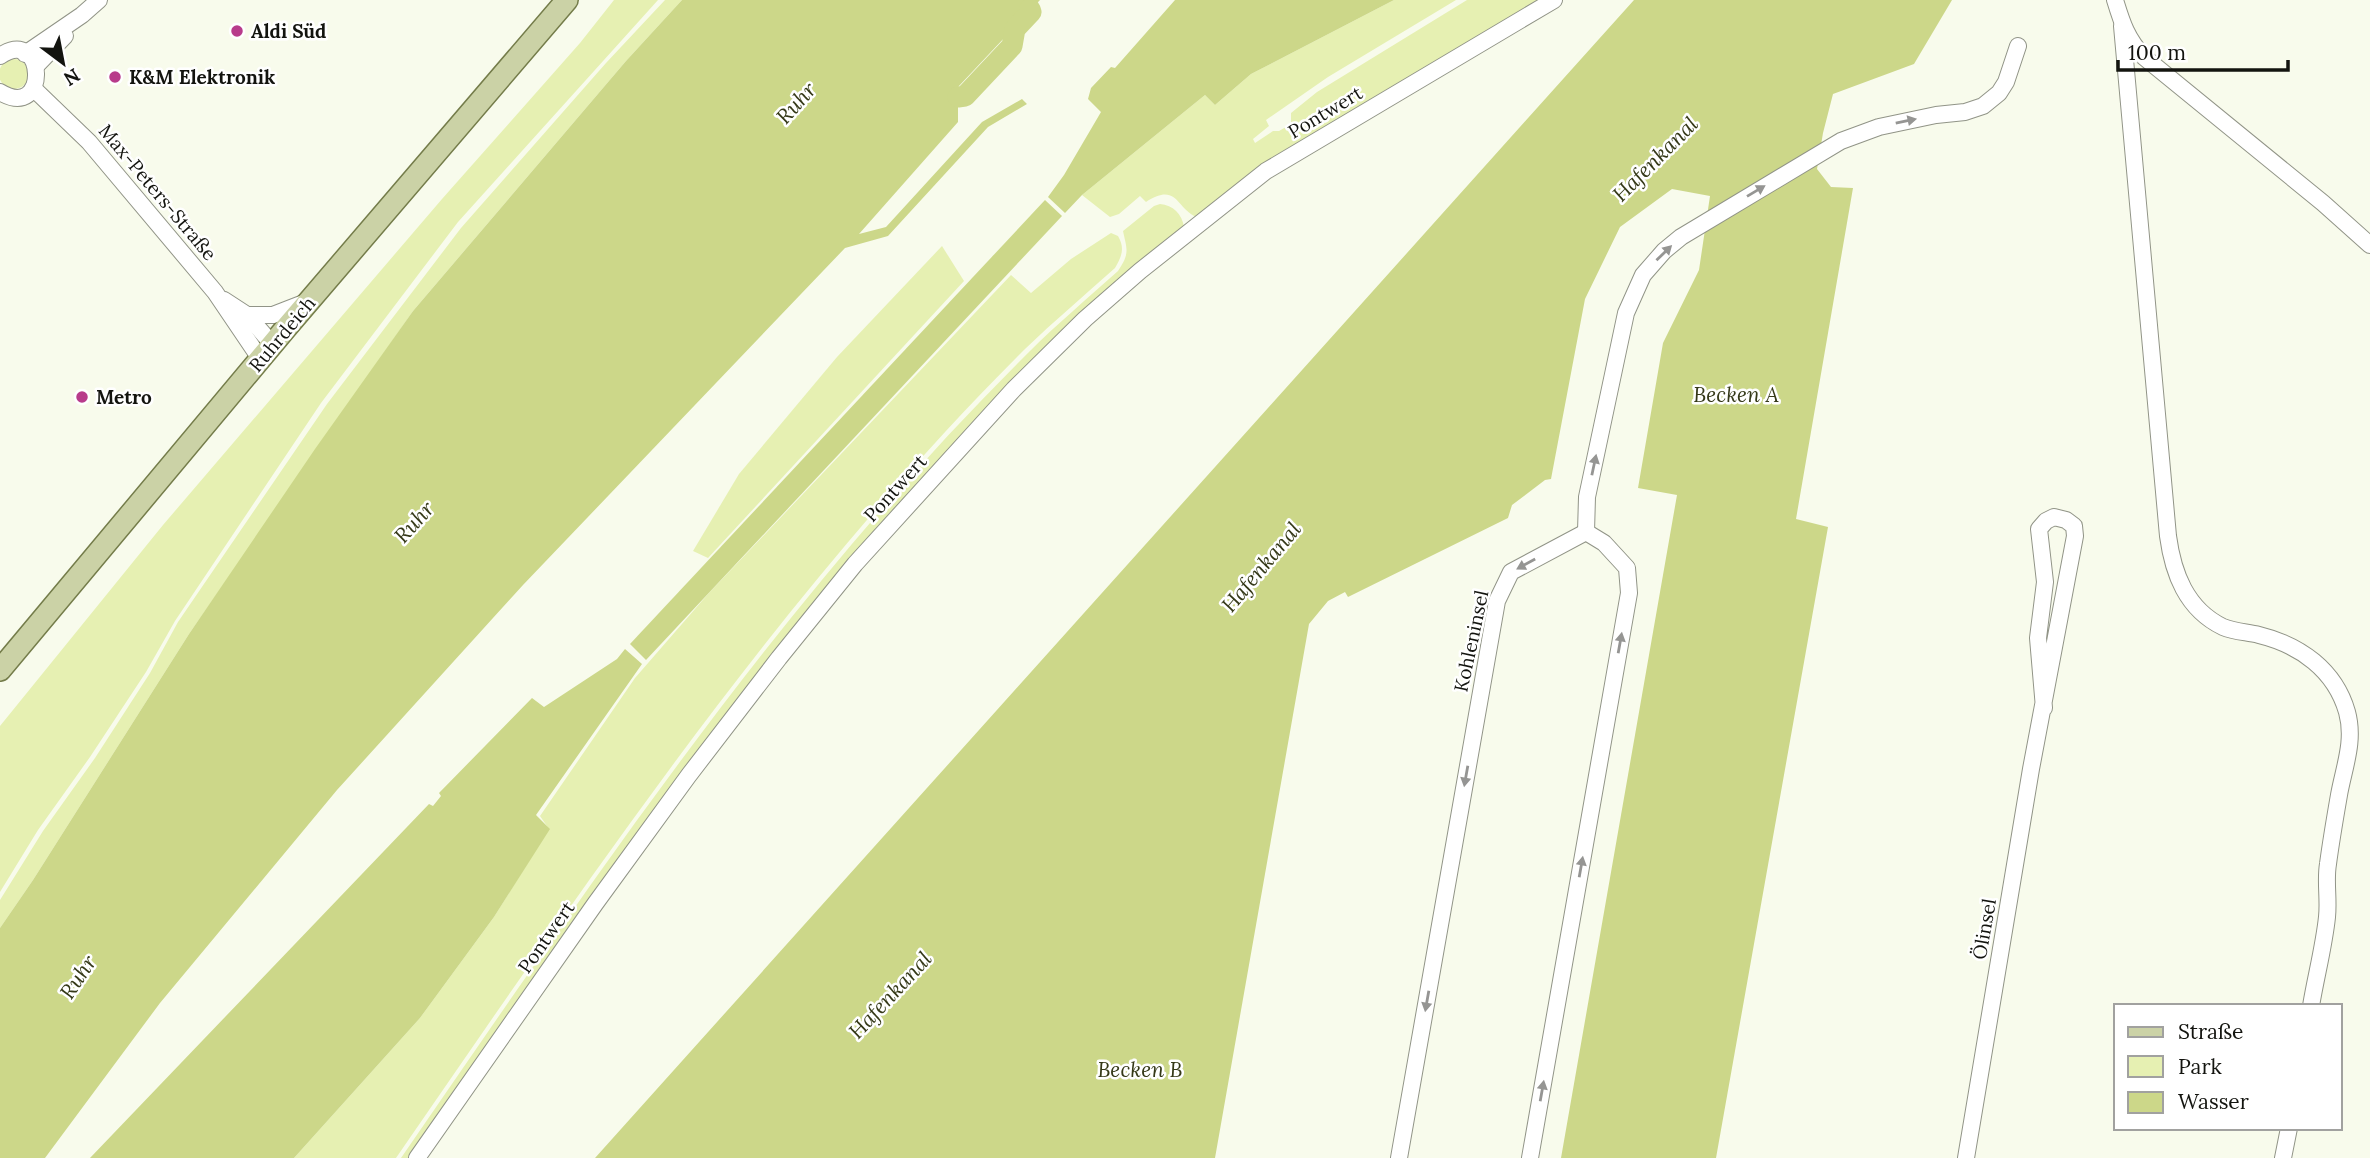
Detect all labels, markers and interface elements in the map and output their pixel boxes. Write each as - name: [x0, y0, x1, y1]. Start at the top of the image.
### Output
- place label: Aldi Süd: [251, 19, 326, 43]
- marker: Aldi Süd: [229, 23, 245, 39]
- north arrow: [28, 28, 98, 98]
- scale bar: [2118, 28, 2288, 72]
- text: 100 m: [2128, 39, 2186, 66]
- text: N: [59, 63, 85, 92]
- place label: K&M Elektronik: [129, 65, 275, 89]
- marker: K&M Elektronik: [107, 69, 123, 85]
- water label: Ruhr: [770, 76, 822, 130]
- street label: Pontwert: [1283, 80, 1367, 144]
- water label: Hafenkanal: [1607, 111, 1703, 207]
- one-way arrow: [1895, 116, 1917, 127]
- street label: Max-Peters-Straße: [94, 119, 222, 265]
- one-way arrow: [1747, 185, 1766, 197]
- one-way arrow: [1655, 245, 1672, 261]
- street label: Ruhrdeich: [243, 291, 321, 377]
- water label: Becken A: [1693, 381, 1779, 408]
- place label: Metro: [96, 385, 152, 409]
- marker: Metro: [74, 389, 90, 405]
- street label: Pontwert: [858, 449, 932, 527]
- one-way arrow: [1589, 454, 1600, 476]
- water label: Ruhr: [388, 495, 440, 549]
- water label: Hafenkanal: [1215, 516, 1307, 618]
- one-way arrow: [1516, 558, 1536, 570]
- street label: Kohleninsel: [1449, 588, 1493, 694]
- one-way arrow: [1615, 632, 1626, 654]
- one-way arrow: [1460, 766, 1471, 788]
- one-way arrow: [1576, 856, 1587, 878]
- street label: Pontwert: [513, 896, 580, 978]
- street label: Ölinsel: [1967, 897, 2001, 961]
- water label: Hafenkanal: [843, 946, 937, 1044]
- water label: Ruhr: [54, 950, 103, 1004]
- one-way arrow: [1421, 990, 1432, 1012]
- legend: [2114, 1004, 2342, 1130]
- text: Straße: [2178, 1018, 2243, 1045]
- text: Park: [2178, 1053, 2222, 1080]
- water label: Becken B: [1097, 1056, 1183, 1083]
- one-way arrow: [1536, 1080, 1547, 1102]
- text: Wasser: [2178, 1088, 2249, 1115]

